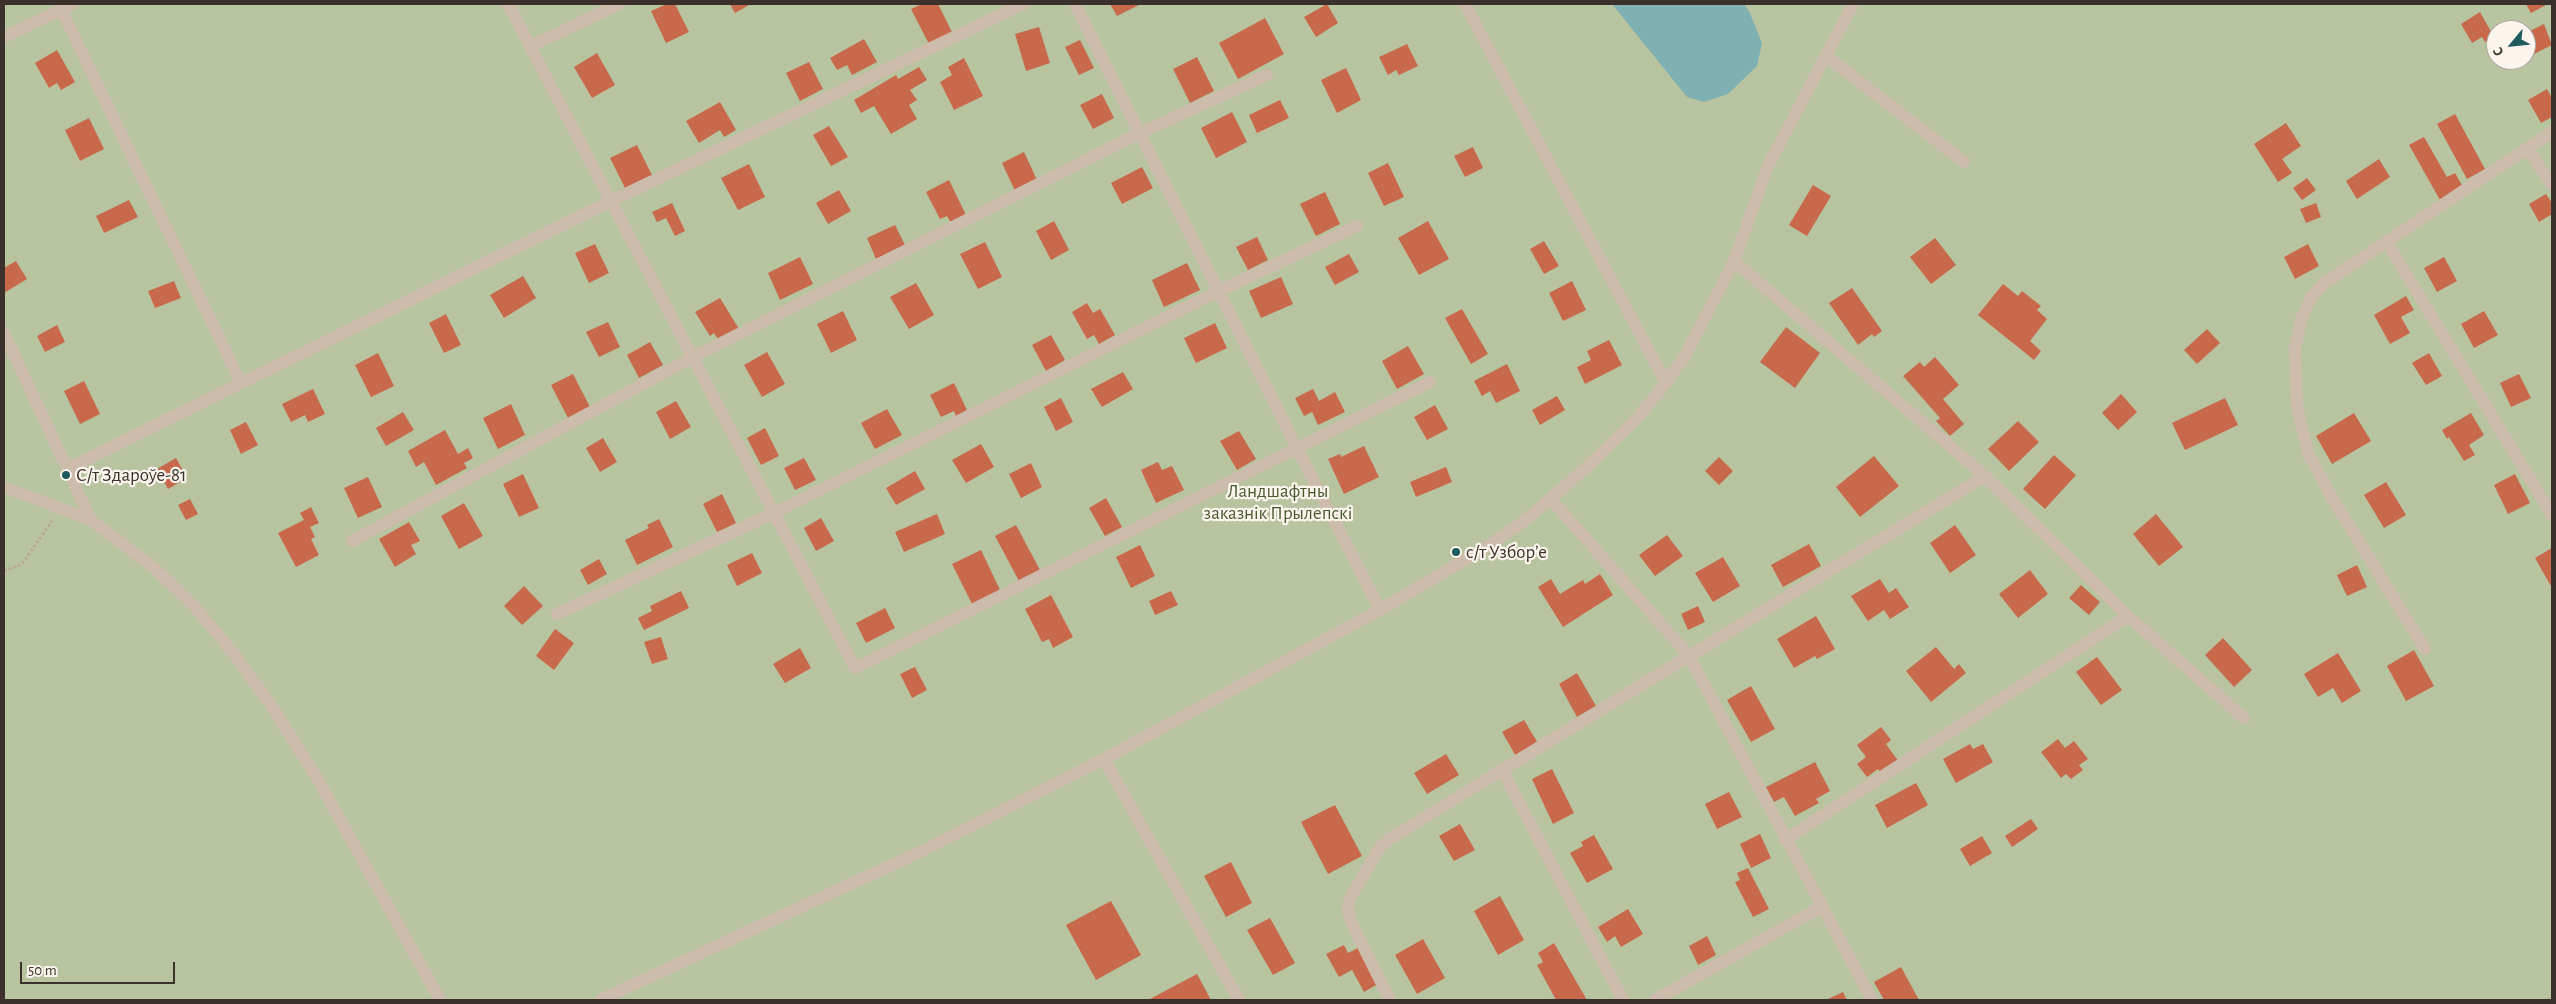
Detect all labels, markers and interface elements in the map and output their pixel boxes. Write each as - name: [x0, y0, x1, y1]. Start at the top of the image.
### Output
- north arrow: [2486, 20, 2536, 70]
- text: С: [2491, 45, 2507, 58]
- place label: С/т Здароўе-81: [76, 464, 187, 486]
- marker: С/т Здароўе-81: [60, 469, 72, 481]
- park label: Ландшафтны заказнік Прылепскі: [1204, 480, 1352, 524]
- place label: с/т Узборʼе: [1466, 541, 1547, 563]
- marker: с/т Узборʼе: [1450, 546, 1462, 558]
- scale bar: [22, 952, 178, 984]
- text: 50 m: [28, 963, 57, 978]

